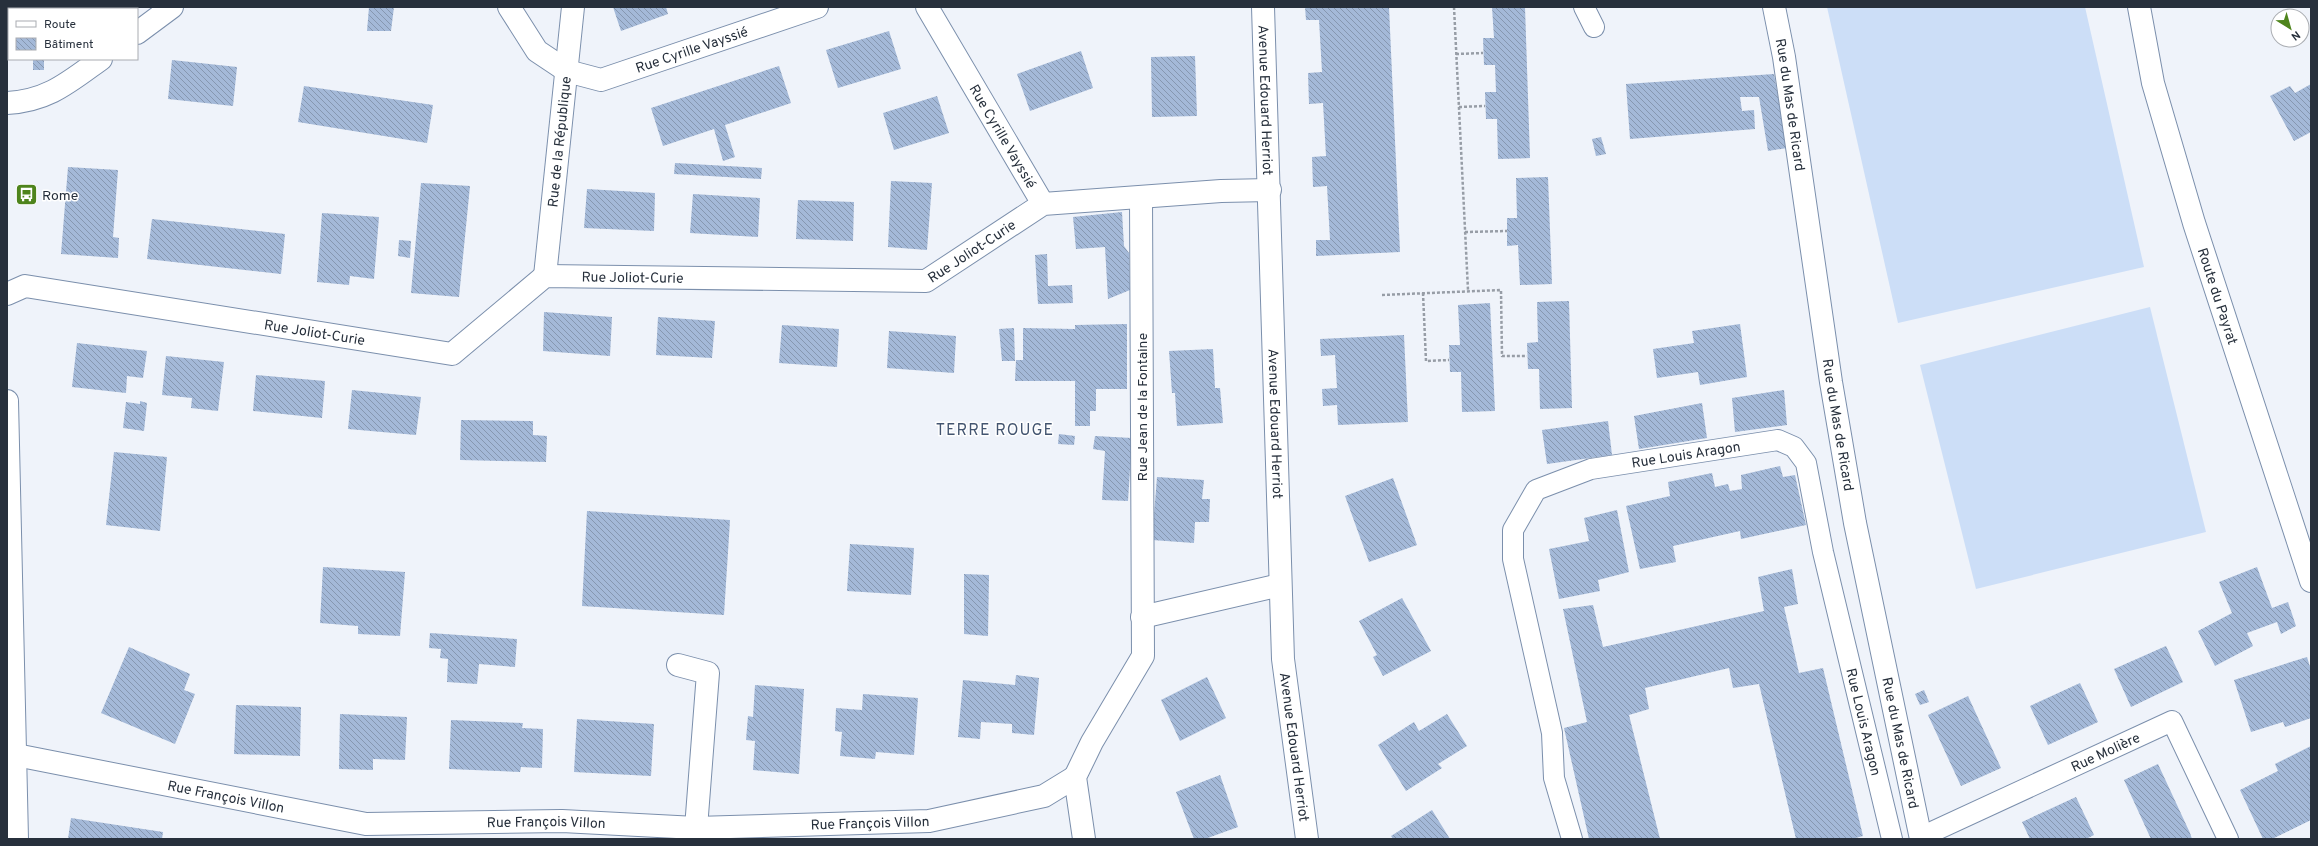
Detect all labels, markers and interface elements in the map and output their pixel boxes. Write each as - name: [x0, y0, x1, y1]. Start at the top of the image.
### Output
- legend: [8, 8, 138, 60]
- north arrow: [2270, 8, 2310, 48]
- text: Route: [44, 17, 76, 33]
- street label: Rue Cyrille Vayssié: [634, 24, 751, 78]
- street label: Avenue Edouard Herriot: [1254, 25, 1275, 175]
- text: N: [2288, 27, 2303, 43]
- text: Bâtiment: [44, 37, 94, 53]
- street label: Rue du Mas de Ricard: [1770, 37, 1807, 172]
- street label: Rue de la République: [545, 76, 576, 208]
- street label: Rue Cyrille Vayssié: [965, 82, 1039, 192]
- bus stop icon: Rome: [13, 182, 39, 208]
- place label: Rome: [42, 188, 78, 205]
- street label: Rue Joliot-Curie: [925, 217, 1020, 287]
- street label: Route du Payrat: [2193, 246, 2240, 347]
- street label: Rue Joliot-Curie: [581, 269, 684, 288]
- street label: Rue Joliot-Curie: [263, 317, 366, 350]
- street label: Rue Jean de la Fontaine: [1135, 333, 1152, 481]
- street label: Avenue Edouard Herriot: [1263, 348, 1285, 499]
- street label: Rue du Mas de Ricard: [1818, 358, 1856, 493]
- district label: TERRE ROUGE: [936, 421, 1054, 441]
- street label: Rue Louis Aragon: [1631, 439, 1742, 473]
- street label: Rue Louis Aragon: [1841, 667, 1883, 778]
- street label: Avenue Edouard Herriot: [1275, 671, 1312, 823]
- street label: Rue du Mas de Ricard: [1877, 676, 1921, 810]
- street label: Rue Molière: [2069, 730, 2143, 777]
- street label: Rue François Villon: [166, 778, 286, 818]
- street label: Rue François Villon: [487, 814, 606, 833]
- street label: Rue François Villon: [810, 814, 930, 835]

